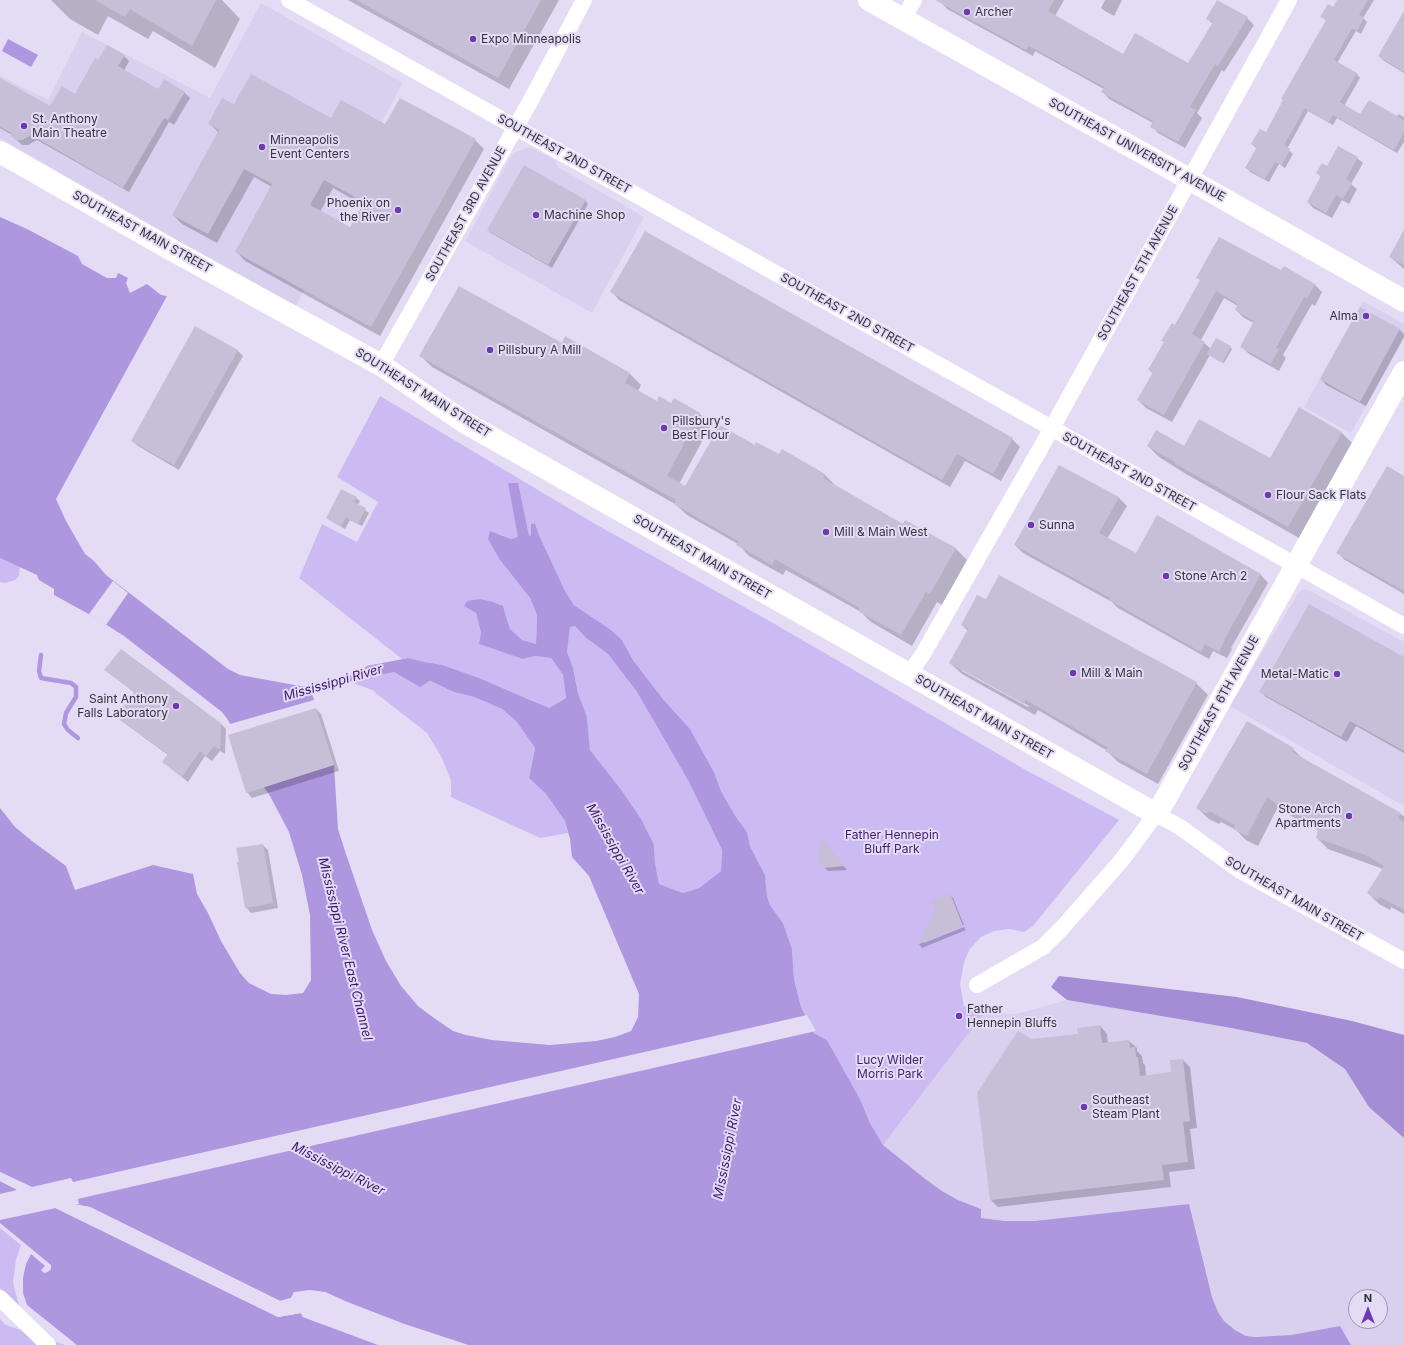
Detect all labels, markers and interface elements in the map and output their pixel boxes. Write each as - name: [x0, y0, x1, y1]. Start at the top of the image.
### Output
- place label: Archer: [975, 5, 1013, 19]
- marker: Archer: [962, 7, 972, 17]
- place label: Expo Minneapolis: [481, 32, 581, 46]
- marker: Expo Minneapolis: [468, 34, 478, 44]
- street label: SOUTHEAST UNIVERSITY AVENUE: [1046, 95, 1228, 205]
- street label: SOUTHEAST 2ND STREET: [495, 111, 633, 197]
- place label: St. Anthony Main Theatre: [32, 112, 107, 140]
- marker: St. Anthony Main Theatre: [19, 121, 29, 131]
- place label: Minneapolis Event Centers: [270, 133, 350, 161]
- marker: Minneapolis Event Centers: [257, 142, 267, 152]
- street label: SOUTHEAST 3RD AVENUE: [423, 144, 509, 284]
- street label: SOUTHEAST MAIN STREET: [70, 188, 214, 276]
- place label: Phoenix on the River: [327, 196, 390, 224]
- street label: SOUTHEAST 5TH AVENUE: [1095, 203, 1181, 343]
- marker: Phoenix on the River: [393, 205, 403, 215]
- place label: Machine Shop: [544, 208, 625, 222]
- marker: Machine Shop: [531, 210, 541, 220]
- street label: SOUTHEAST 2ND STREET: [778, 270, 916, 356]
- place label: Alma: [1330, 309, 1358, 323]
- marker: Alma: [1361, 311, 1371, 321]
- place label: Pillsbury A Mill: [498, 343, 581, 357]
- street label: SOUTHEAST MAIN STREET: [353, 345, 493, 441]
- marker: Pillsbury A Mill: [485, 345, 495, 355]
- place label: Pillsbury's Best Flour: [672, 414, 731, 442]
- marker: Pillsbury's Best Flour: [659, 423, 669, 433]
- street label: SOUTHEAST 2ND STREET: [1060, 429, 1198, 515]
- place label: Flour Sack Flats: [1276, 488, 1366, 502]
- marker: Flour Sack Flats: [1263, 490, 1273, 500]
- street label: SOUTHEAST MAIN STREET: [630, 512, 774, 602]
- place label: Sunna: [1039, 518, 1075, 532]
- marker: Sunna: [1026, 520, 1036, 530]
- place label: Mill & Main West: [834, 525, 927, 539]
- marker: Mill & Main West: [821, 527, 831, 537]
- place label: Stone Arch 2: [1174, 569, 1247, 583]
- marker: Stone Arch 2: [1161, 571, 1171, 581]
- street label: SOUTHEAST 6TH AVENUE: [1176, 633, 1262, 773]
- water label: Mississippi River: [282, 661, 384, 705]
- place label: Mill & Main: [1081, 666, 1143, 680]
- place label: Metal-Matic: [1261, 667, 1329, 681]
- marker: Mill & Main: [1068, 668, 1078, 678]
- marker: Metal-Matic: [1332, 669, 1342, 679]
- street label: SOUTHEAST MAIN STREET: [912, 672, 1056, 762]
- place label: Saint Anthony Falls Laboratory: [77, 692, 168, 720]
- marker: Saint Anthony Falls Laboratory: [171, 701, 181, 711]
- water label: Mississippi River: [583, 801, 647, 897]
- place label: Stone Arch Apartments: [1275, 802, 1341, 830]
- marker: Stone Arch Apartments: [1344, 811, 1354, 821]
- park label: Father Hennepin Bluff Park: [845, 828, 939, 856]
- street label: SOUTHEAST MAIN STREET: [1222, 854, 1366, 944]
- water label: Mississippi River East Channel: [315, 856, 375, 1042]
- place label: Father Hennepin Bluffs: [967, 1002, 1057, 1030]
- marker: Father Hennepin Bluffs: [954, 1011, 964, 1021]
- park label: Lucy Wilder Morris Park: [856, 1053, 924, 1081]
- place label: Southeast Steam Plant: [1092, 1093, 1160, 1121]
- water label: Mississippi River: [711, 1097, 745, 1201]
- marker: Southeast Steam Plant: [1079, 1102, 1089, 1112]
- water label: Mississippi River: [289, 1139, 387, 1199]
- north arrow: [1348, 1289, 1388, 1329]
- text: N: [1364, 1291, 1372, 1305]

